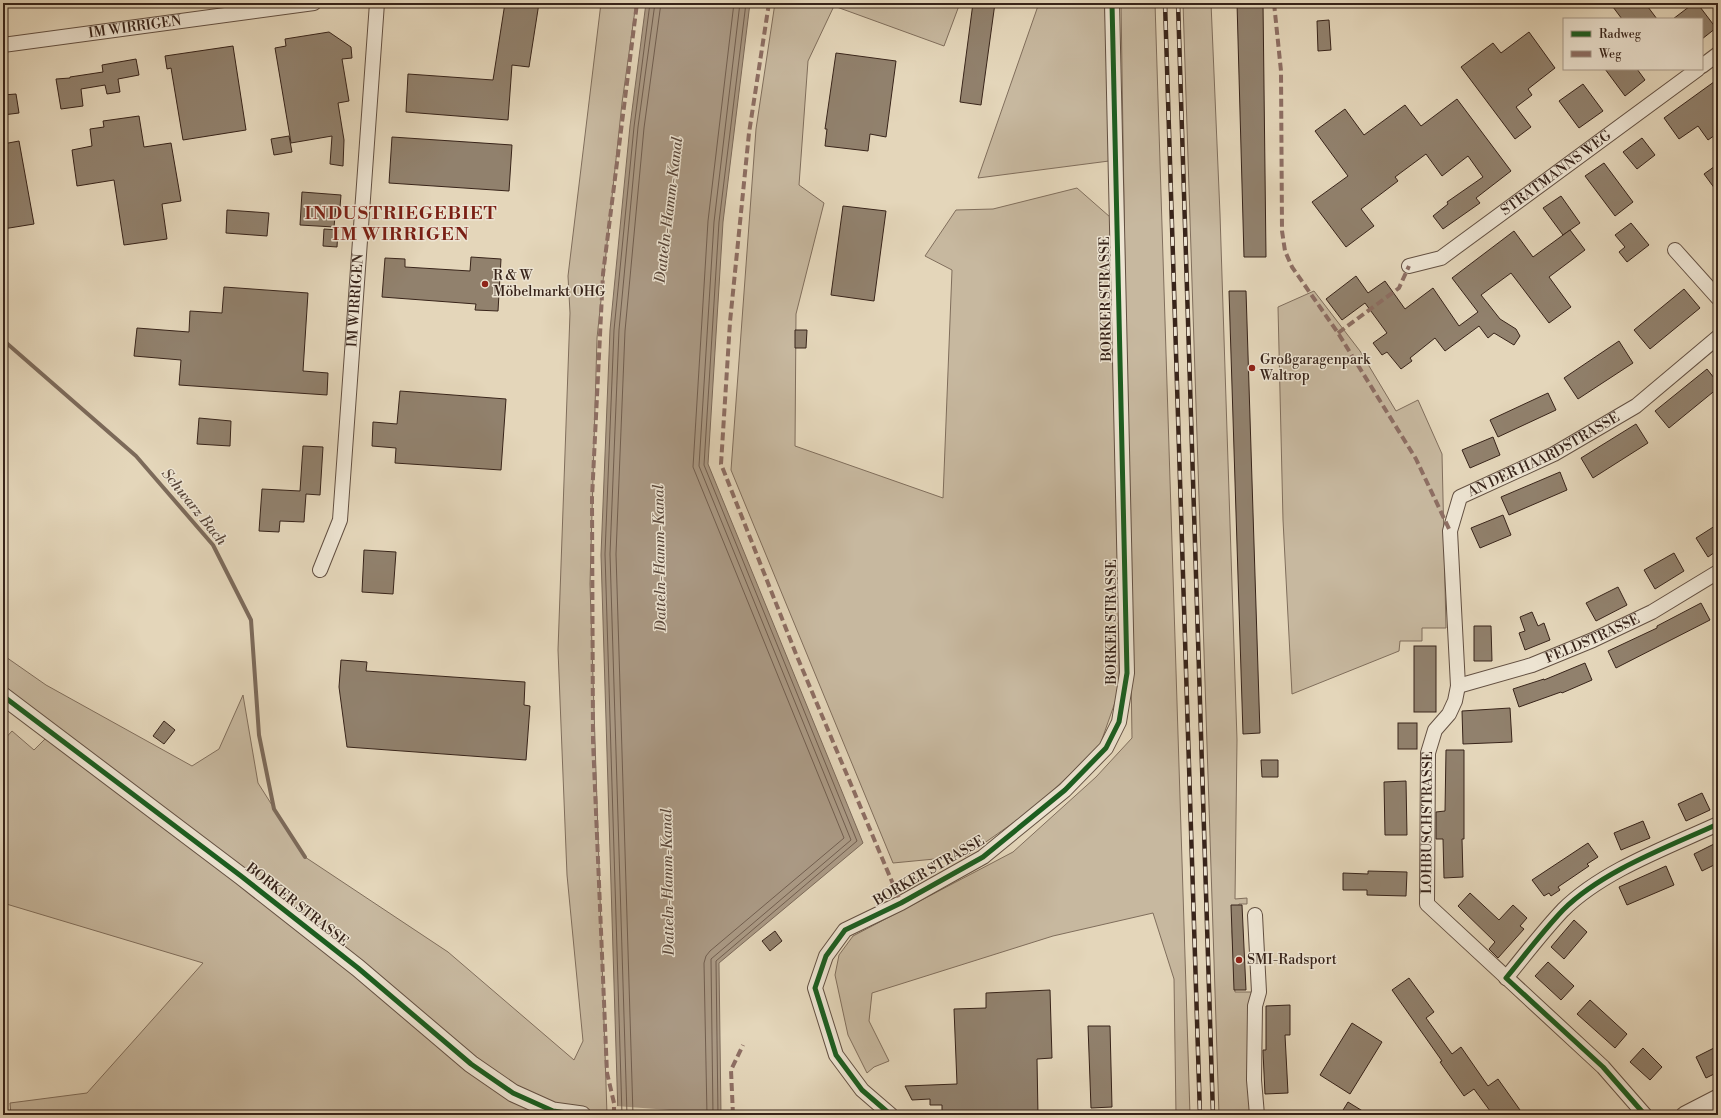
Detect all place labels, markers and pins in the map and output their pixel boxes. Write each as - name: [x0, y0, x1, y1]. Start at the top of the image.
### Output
- place label: R & W Möbelmarkt OHG: [493, 267, 606, 301]
- marker: R & W Möbelmarkt OHG: [480, 279, 490, 289]
- place label: Großgaragenpark Waltrop: [1259, 351, 1371, 385]
- marker: Großgaragenpark Waltrop: [1247, 363, 1257, 373]
- place label: SMI-Radsport: [1247, 951, 1337, 969]
- marker: SMI-Radsport: [1234, 955, 1244, 965]

